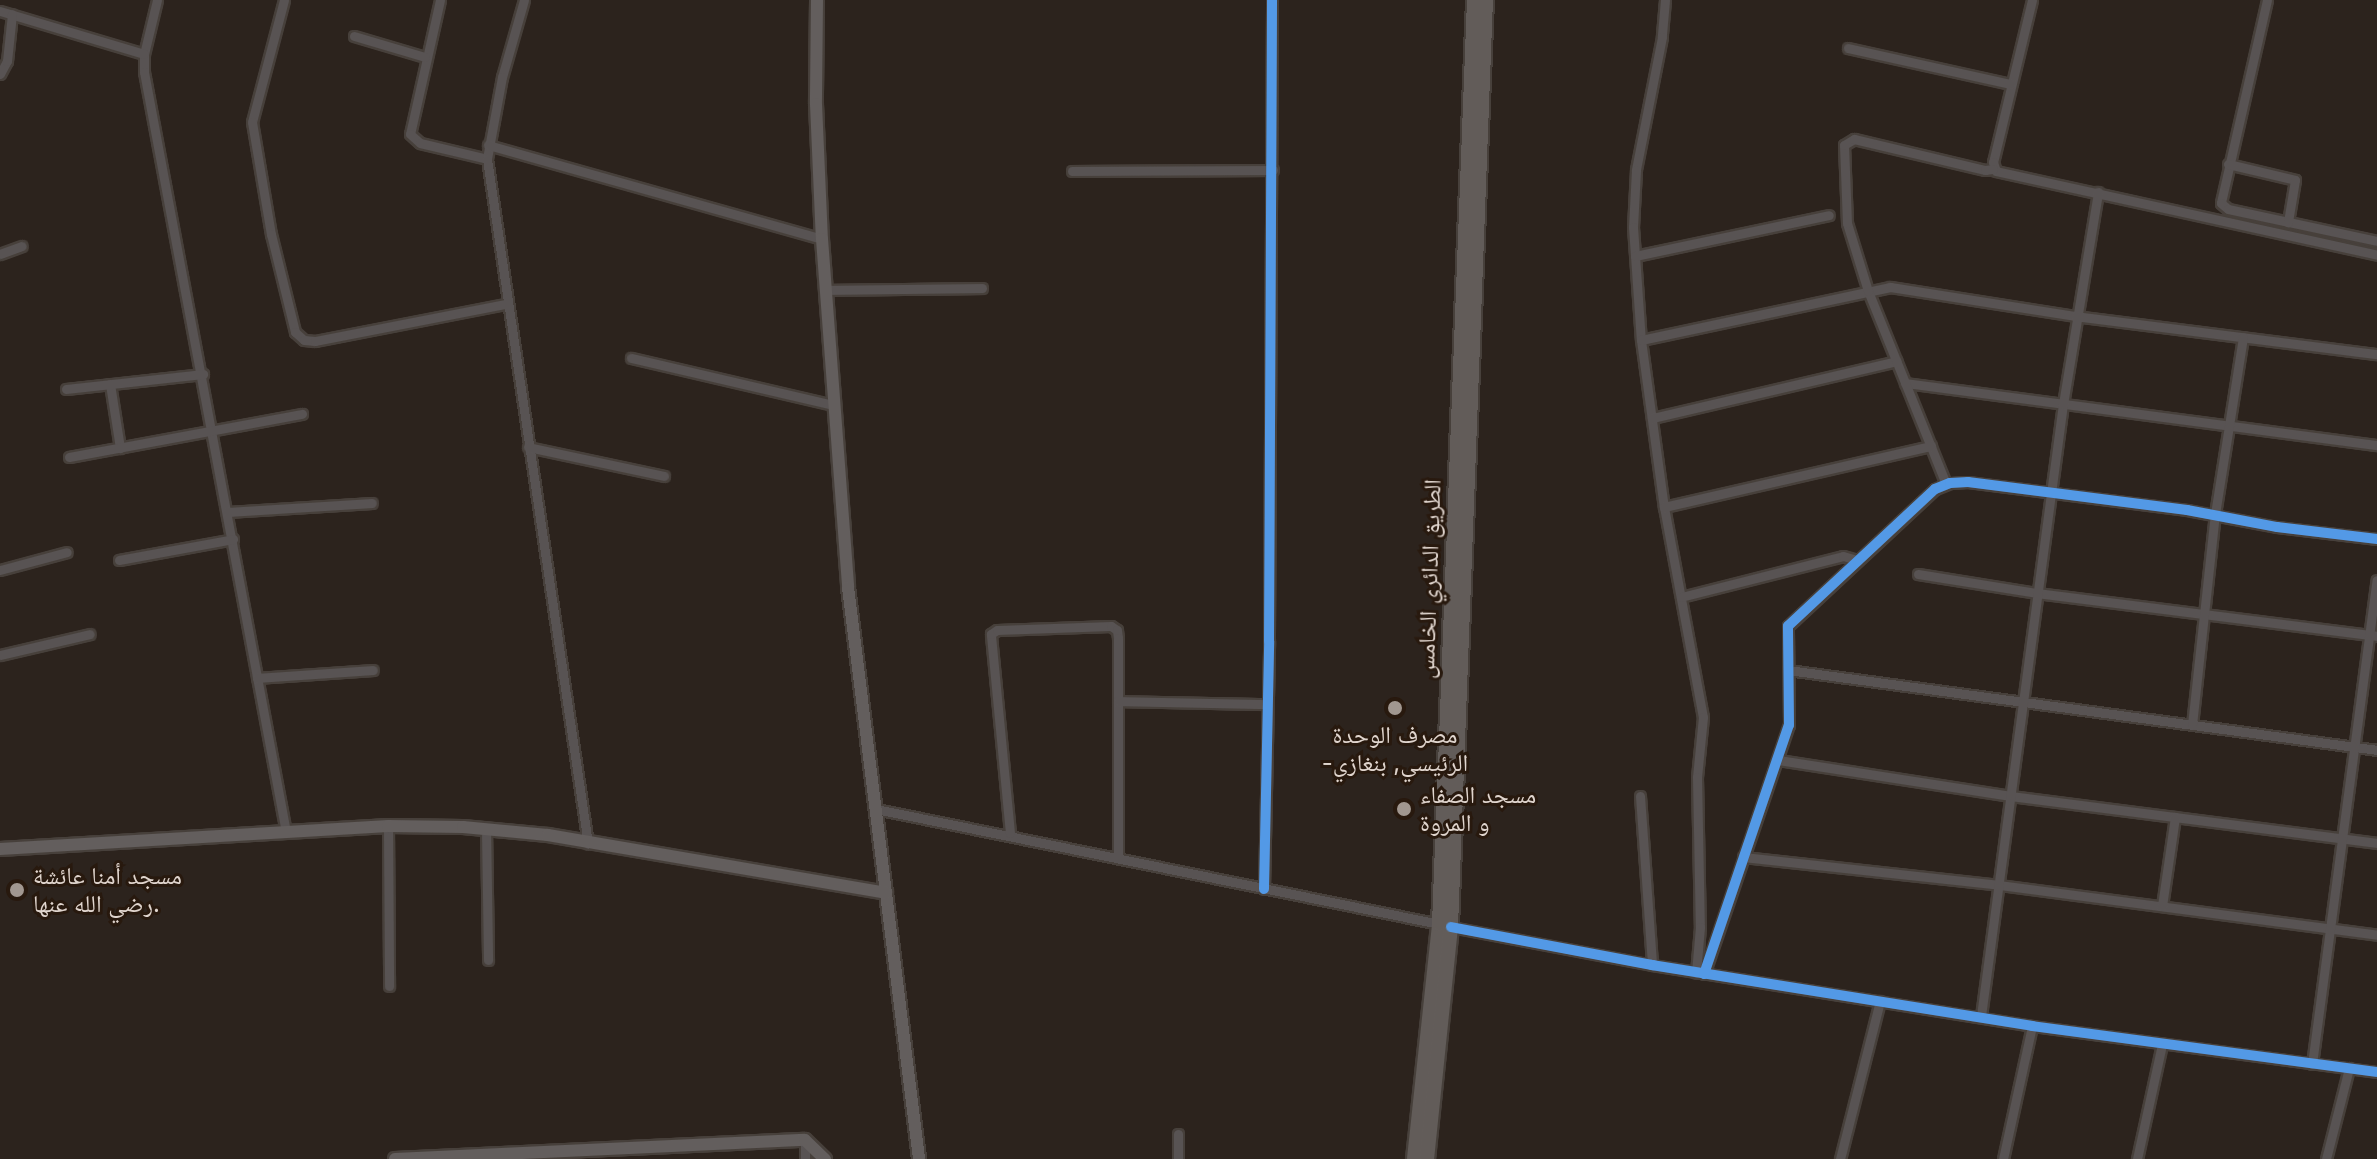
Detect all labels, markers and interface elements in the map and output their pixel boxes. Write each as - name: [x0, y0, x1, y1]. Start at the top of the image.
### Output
- street label: الطريق الدائري الخامس: [1411, 479, 1447, 679]
- marker: مصرف الوحدة -الرئيسي, بنغازي: [1386, 699, 1404, 717]
- place label: مصرف الوحدة -الرئيسي, بنغازي: [1322, 721, 1468, 777]
- place label: مسجد الصفاء و المروة: [1420, 781, 1536, 837]
- marker: مسجد الصفاء و المروة: [1395, 800, 1413, 818]
- place label: مسجد أمنا عائشة رضي الله عنها.: [33, 862, 182, 918]
- marker: مسجد أمنا عائشة رضي الله عنها.: [8, 881, 26, 899]

